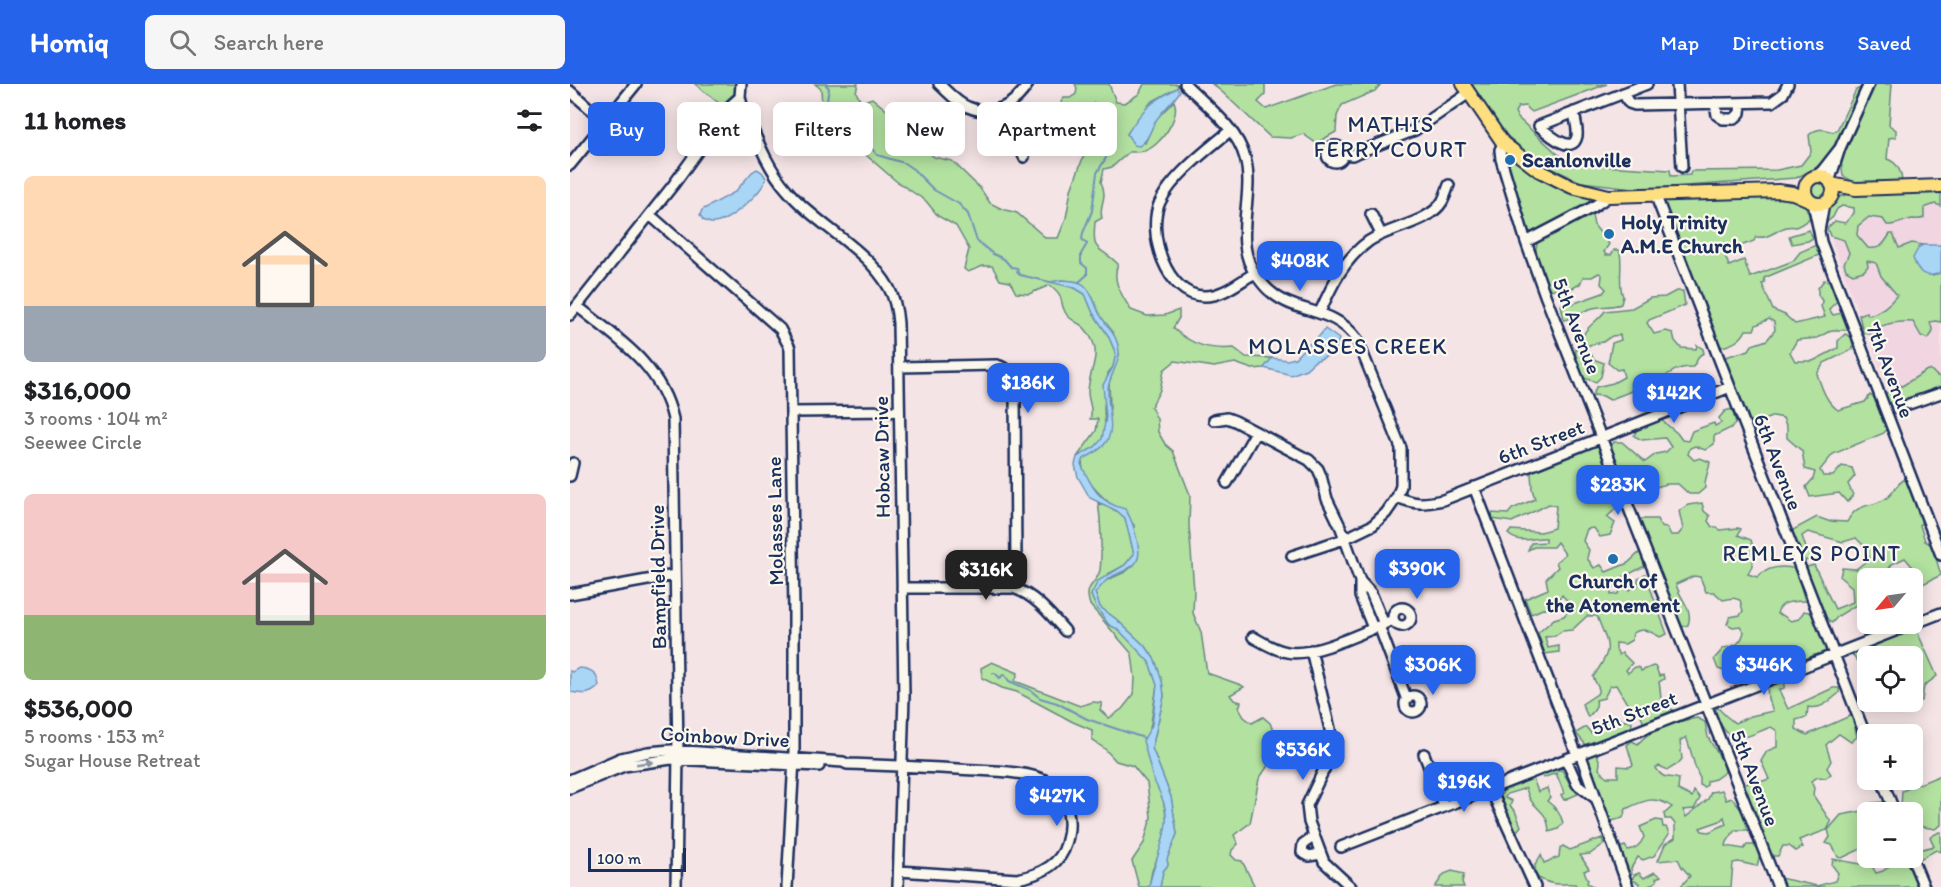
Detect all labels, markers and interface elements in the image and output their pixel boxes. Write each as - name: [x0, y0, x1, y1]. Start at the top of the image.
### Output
- search box: [145, 15, 565, 69]
- text: Homiq: [30, 25, 109, 59]
- icon: search: [166, 26, 199, 59]
- text: Search here: [214, 29, 324, 56]
- text: Map: [1661, 30, 1699, 55]
- text: Directions: [1732, 30, 1824, 55]
- text: Saved: [1857, 30, 1911, 55]
- chip: Buy: [588, 102, 665, 156]
- chip: Rent: [677, 102, 761, 156]
- chip: Filters: [773, 102, 873, 156]
- chip: New: [885, 102, 965, 156]
- chip: Apartment: [977, 102, 1117, 156]
- text: 11 homes: [24, 104, 126, 136]
- icon: filters: [513, 104, 546, 137]
- district label: MATHIS FERRY COURT: [1314, 111, 1468, 163]
- place label: Scanlonville: [1522, 147, 1631, 172]
- marker: Scanlonville: [1503, 153, 1517, 167]
- place label: Holy Trinity A.M.E Church: [1620, 209, 1744, 258]
- icon: home: [231, 215, 339, 323]
- marker: Holy Trinity A.M.E Church: [1602, 227, 1616, 241]
- pin: $408K: [1258, 241, 1342, 292]
- text: $408K: [1271, 248, 1329, 272]
- street label: 5th Avenue: [1548, 274, 1607, 377]
- street label: 7th Avenue: [1861, 318, 1920, 421]
- district label: MOLASSES CREEK: [1248, 333, 1448, 360]
- pin: $186K: [986, 363, 1070, 414]
- text: $186K: [1001, 370, 1055, 394]
- pin: $142K: [1632, 373, 1716, 424]
- text: $316,000: [24, 374, 131, 406]
- text: $142K: [1647, 380, 1701, 404]
- street label: Hobcaw Drive: [868, 396, 895, 518]
- text: 3 rooms · 104 m²: [24, 406, 168, 430]
- street label: 6th Avenue: [1749, 410, 1808, 513]
- street label: 6th Street: [1494, 414, 1588, 469]
- text: Seewee Circle: [24, 430, 142, 454]
- street label: Molasses Lane: [761, 456, 788, 586]
- pin: $283K: [1576, 465, 1660, 516]
- text: $283K: [1590, 472, 1646, 496]
- street label: Bampfield Drive: [644, 504, 671, 650]
- icon: home: [231, 533, 339, 641]
- district label: REMLEYS POINT: [1722, 540, 1902, 567]
- pin: $390K: [1375, 549, 1459, 600]
- pin: $316K: [944, 550, 1028, 601]
- marker: Church of the Atonement: [1606, 552, 1620, 566]
- text: $390K: [1389, 556, 1445, 580]
- text: $316K: [959, 557, 1013, 581]
- place label: Church of the Atonement: [1546, 568, 1680, 617]
- north arrow: [1857, 568, 1923, 634]
- map controls: [1857, 568, 1923, 868]
- pin: $306K: [1391, 645, 1475, 696]
- pin: $346K: [1722, 645, 1806, 696]
- button: locate: [1857, 646, 1923, 712]
- text: $306K: [1405, 652, 1461, 676]
- text: $346K: [1736, 652, 1792, 676]
- street label: 5th Street: [1587, 685, 1681, 740]
- text: $536,000: [24, 692, 133, 724]
- street label: Coinbow Drive: [660, 721, 790, 752]
- text: 5 rooms · 153 m²: [24, 724, 164, 748]
- button: +: [1857, 724, 1923, 790]
- street label: 5th Avenue: [1726, 726, 1785, 829]
- pin: $536K: [1261, 730, 1345, 781]
- text: $536K: [1276, 737, 1330, 761]
- text: Sugar House Retreat: [24, 748, 200, 772]
- one-way arrow: [636, 758, 655, 767]
- pin: $196K: [1422, 762, 1506, 813]
- text: $196K: [1437, 769, 1491, 793]
- pin: $427K: [1015, 776, 1099, 827]
- text: $427K: [1029, 783, 1085, 807]
- button: −: [1857, 802, 1923, 868]
- scale bar: [588, 845, 686, 872]
- text: 100 m: [597, 849, 641, 868]

